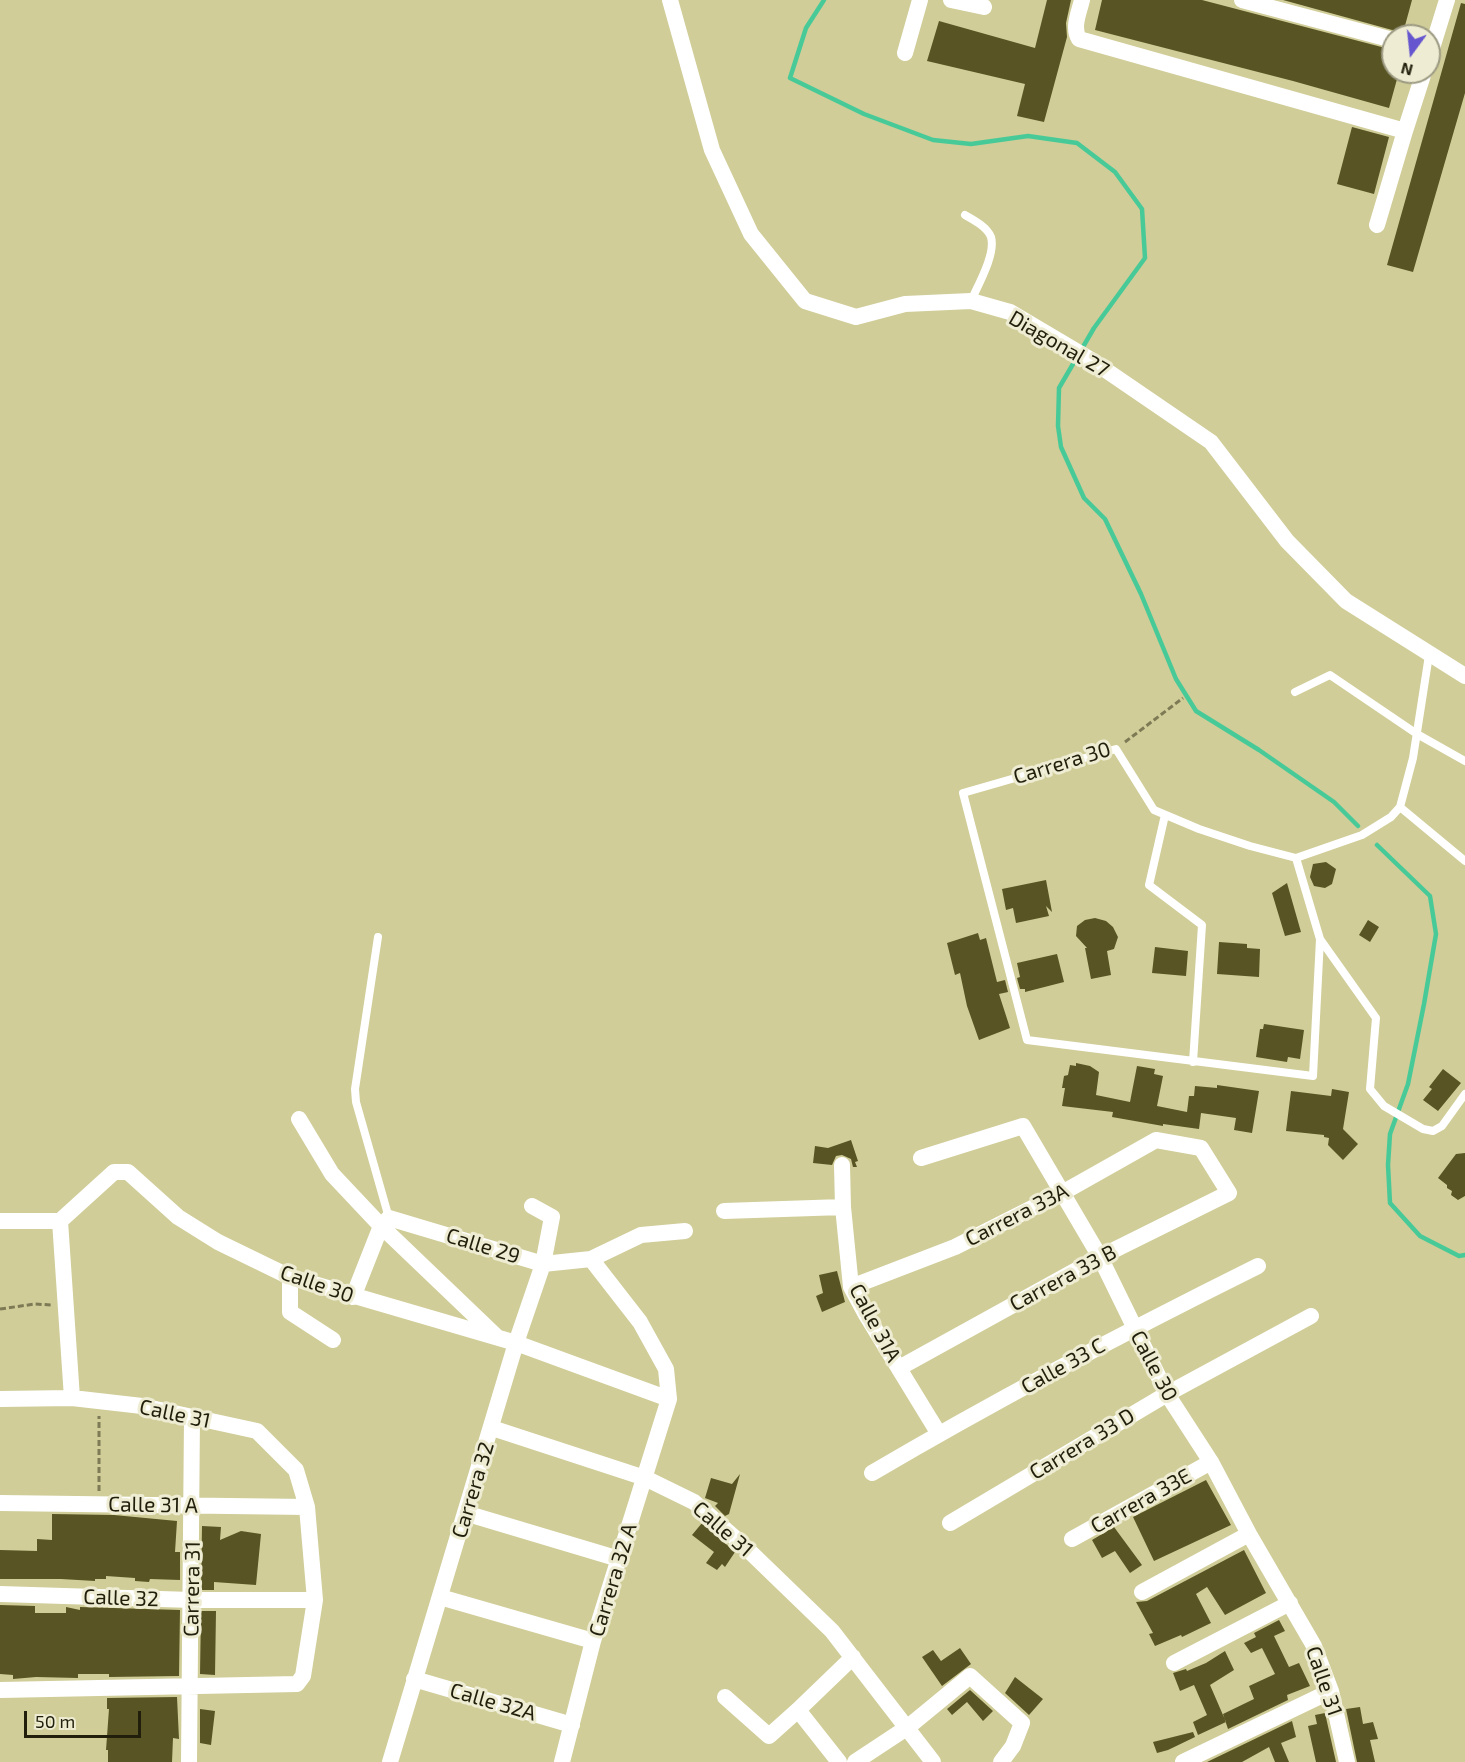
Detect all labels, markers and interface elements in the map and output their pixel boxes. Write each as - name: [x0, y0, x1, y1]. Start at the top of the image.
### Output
- north arrow: [1381, 24, 1441, 84]
- text: N: [1399, 59, 1415, 81]
- street label: Diagonal 27: [1004, 305, 1114, 383]
- street label: Carrera 30: [1010, 736, 1114, 790]
- street label: Carrera 33A: [961, 1178, 1073, 1252]
- street label: Calle 29: [443, 1223, 523, 1269]
- street label: Carrera 33 B: [1005, 1239, 1121, 1317]
- street label: Calle 30: [277, 1260, 357, 1308]
- street label: Calle 31A: [844, 1280, 906, 1366]
- street label: Calle 30: [1125, 1326, 1183, 1406]
- street label: Calle 33 C: [1017, 1333, 1109, 1399]
- street label: Calle 31: [137, 1394, 213, 1434]
- street label: Carrera 33 D: [1025, 1403, 1139, 1485]
- street label: Carrera 32: [446, 1439, 500, 1541]
- street label: Carrera 33E: [1086, 1463, 1196, 1539]
- street label: Calle 31 A: [108, 1492, 198, 1518]
- street label: Calle 31: [688, 1496, 758, 1562]
- street label: Carrera 32 A: [584, 1520, 642, 1640]
- street label: Carrera 31: [179, 1541, 205, 1637]
- street label: Calle 32: [83, 1584, 159, 1612]
- street label: Calle 31: [1300, 1643, 1348, 1719]
- street label: Calle 32A: [447, 1678, 539, 1726]
- scale bar: [27, 1699, 144, 1737]
- text: 50 m: [35, 1710, 75, 1732]

